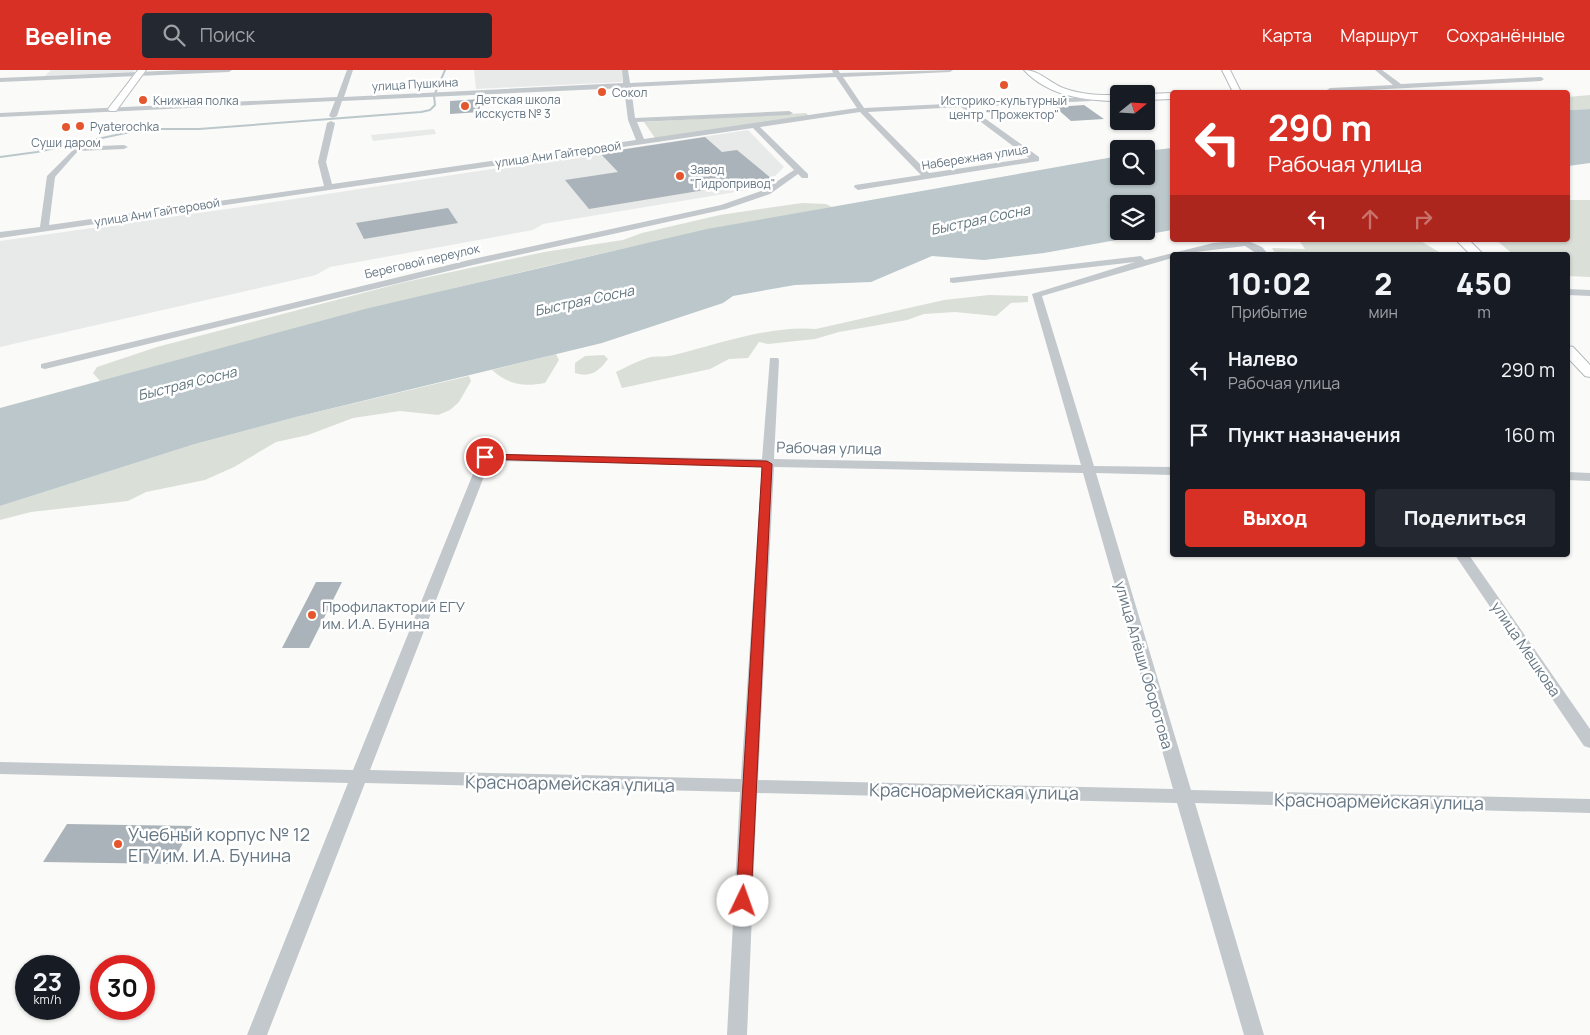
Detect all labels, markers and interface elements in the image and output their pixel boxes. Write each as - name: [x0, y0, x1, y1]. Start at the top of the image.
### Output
- search box: [142, 13, 492, 58]
- text: Beeline: [25, 19, 112, 52]
- icon: search: [160, 21, 188, 49]
- text: Поиск: [200, 22, 255, 48]
- text: Карта: [1262, 23, 1312, 47]
- text: Маршрут: [1340, 23, 1418, 47]
- text: Сохранённые: [1446, 23, 1565, 47]
- street label: улица Пушкина: [371, 73, 459, 95]
- marker: Историко-культурный центр "Прожектор": [998, 79, 1010, 91]
- place label: Сокол: [612, 84, 648, 101]
- north arrow: [1110, 85, 1155, 130]
- map controls: [1110, 85, 1155, 240]
- marker: Сокол: [596, 86, 608, 98]
- place label: Детская школа исскуств № 3: [475, 91, 561, 122]
- place label: Книжная полка: [153, 92, 239, 109]
- place label: Историко-культурный центр "Прожектор": [941, 92, 1067, 123]
- marker: Книжная полка: [137, 94, 149, 106]
- marker: Детская школа исскуств № 3: [459, 100, 471, 112]
- text: 290 m: [1268, 104, 1372, 152]
- icon: left: [1185, 110, 1250, 175]
- place label: Pyaterochka: [90, 118, 159, 135]
- marker: Pyaterochka: [74, 120, 86, 132]
- marker: Суши даром: [60, 121, 72, 133]
- place label: Суши даром: [31, 134, 101, 151]
- street label: улица Ани Гайтеровой: [494, 137, 622, 171]
- street label: Набережная улица: [920, 140, 1030, 174]
- button: search: [1110, 140, 1155, 185]
- text: Рабочая улица: [1268, 149, 1422, 179]
- place label: Завод "Гидропривод": [690, 161, 775, 192]
- marker: Завод "Гидропривод": [674, 170, 686, 182]
- street label: улица Ани Гайтеровой: [93, 194, 221, 230]
- button: layers: [1110, 195, 1155, 240]
- water label: Быстрая Сосна: [929, 199, 1033, 239]
- icon: left: [1303, 205, 1331, 233]
- icon: ahead: [1356, 205, 1384, 233]
- icon: right: [1409, 205, 1437, 233]
- street label: Береговой переулок: [363, 239, 482, 283]
- text: 10:02: [1228, 263, 1311, 304]
- text: 2: [1374, 263, 1392, 304]
- text: 450: [1456, 263, 1512, 304]
- water label: Быстрая Сосна: [533, 280, 637, 320]
- text: Прибытие: [1231, 301, 1307, 323]
- text: мин: [1368, 301, 1398, 323]
- text: m: [1477, 301, 1491, 323]
- text: Налево: [1228, 346, 1298, 372]
- icon: left: [1185, 356, 1213, 384]
- text: 290 m: [1501, 357, 1555, 383]
- water label: Быстрая Сосна: [136, 361, 240, 404]
- text: Рабочая улица: [1228, 372, 1340, 394]
- icon: arrive: [1185, 421, 1213, 449]
- text: Пункт назначения: [1228, 422, 1401, 448]
- text: 160 m: [1504, 422, 1555, 448]
- pin: [464, 436, 506, 478]
- street label: Рабочая улица: [776, 437, 882, 459]
- icon: arrive: [471, 443, 499, 471]
- button: Выход: [1185, 489, 1365, 547]
- button: Поделиться: [1375, 489, 1555, 547]
- street label: улица Алёши Оборотова: [1110, 579, 1178, 751]
- place label: Профилакторий ЕГУ им. И.А. Бунина: [322, 596, 466, 634]
- street label: улица Мешкова: [1486, 597, 1566, 701]
- marker: Профилакторий ЕГУ им. И.А. Бунина: [306, 609, 318, 621]
- street label: Красноармейская улица: [465, 769, 675, 797]
- street label: Красноармейская улица: [869, 777, 1079, 805]
- street label: Красноармейская улица: [1274, 787, 1484, 815]
- place label: Учебный корпус № 12 ЕГУ им. И.А. Бунина: [128, 822, 310, 867]
- marker: Учебный корпус № 12 ЕГУ им. И.А. Бунина: [112, 838, 124, 850]
- position arrow: [716, 874, 768, 926]
- speed limit sign: 30: [90, 955, 155, 1020]
- text: 23: [33, 964, 62, 999]
- text: km/h: [34, 991, 61, 1008]

